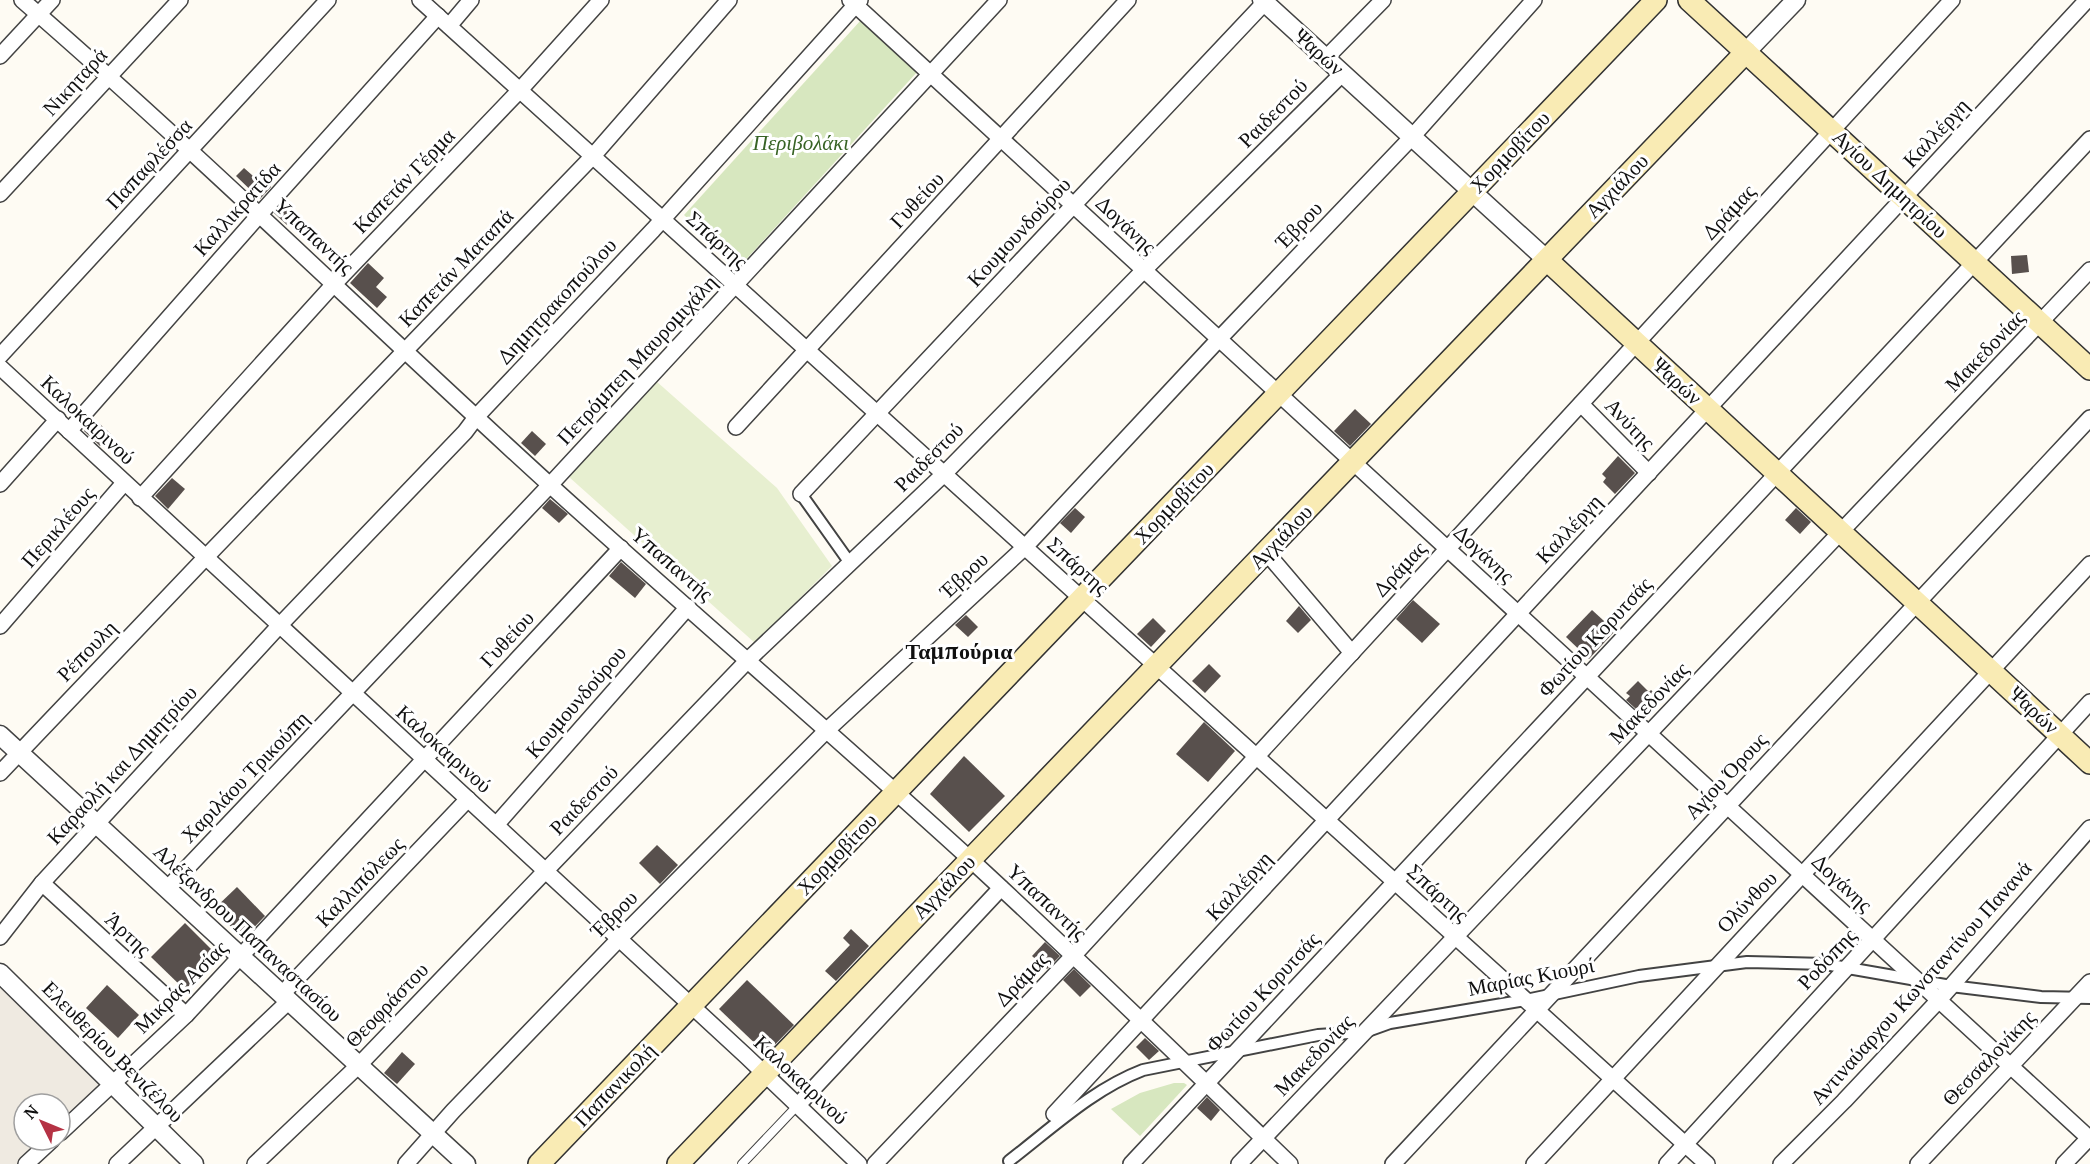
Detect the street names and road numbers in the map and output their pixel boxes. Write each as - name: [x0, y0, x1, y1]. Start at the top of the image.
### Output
- street label: Ψαρών: [1288, 21, 1351, 81]
- street label: Νικηταρά: [36, 41, 113, 121]
- street label: Ραιδεστού: [1231, 71, 1313, 153]
- street label: Καλλέργη: [1896, 92, 1975, 173]
- street label: Χορμοβίτου: [1463, 104, 1556, 199]
- street label: Παπαφλέσσα: [99, 112, 198, 215]
- street label: Καπετάν Γέρμα: [346, 122, 460, 239]
- street label: Αγίου Δημητρίου: [1827, 123, 1954, 244]
- street label: Αγχιάλου: [1578, 147, 1654, 224]
- street label: Καλλικρατίδα: [186, 155, 286, 262]
- street label: Γυθείου: [883, 165, 950, 234]
- street label: Κουμουνδούρου: [960, 170, 1076, 292]
- street label: Δράμας: [1695, 177, 1762, 245]
- street label: Δογάνης: [1090, 189, 1163, 260]
- street label: Υπαπαντής: [268, 191, 361, 280]
- street label: Έβρου: [1268, 194, 1328, 255]
- street label: Καπετάν Ματαπά: [392, 202, 519, 332]
- street label: Σπάρτης: [681, 204, 755, 275]
- street label: Δημητρακοπούλου: [490, 231, 622, 369]
- street label: Πετρόμπεη Μαυρομιχάλη: [550, 268, 723, 450]
- street label: Μακεδονίας: [1938, 303, 2031, 397]
- street label: Ψαρών: [1647, 350, 1709, 411]
- street label: Καλοκαιρινού: [35, 368, 142, 470]
- street label: Ανύτης: [1599, 392, 1663, 456]
- street label: Ραιδεστού: [887, 415, 969, 497]
- street label: Χορμοβίτου: [1127, 455, 1220, 550]
- street label: Περικλέους: [14, 479, 101, 573]
- street label: Καλλέργη: [1529, 488, 1608, 569]
- street label: Αγχιάλου: [1242, 498, 1318, 575]
- street label: Δογάνης: [1448, 518, 1521, 589]
- street label: Υπαπαντής: [626, 520, 720, 607]
- street label: Σπάρτης: [1042, 530, 1116, 601]
- street label: Δράμας: [1366, 534, 1433, 602]
- street label: Έβρου: [932, 545, 994, 605]
- street label: Φωτίου Κορυτσάς: [1531, 570, 1658, 703]
- street label: Γυθείου: [473, 604, 540, 673]
- street label: Ρέπουλη: [50, 613, 123, 687]
- street label: Κουμουνδούρου: [519, 639, 632, 764]
- street label: Μακεδονίας: [1602, 655, 1695, 749]
- street label: Καραολή και Δημητρίου: [40, 678, 203, 850]
- street label: Ψαρών: [2004, 679, 2066, 740]
- street label: Καλοκαιρινού: [391, 698, 498, 799]
- street label: Χαριλάου Τρικούπη: [174, 704, 315, 848]
- street label: Αγίου Όρους: [1678, 725, 1773, 825]
- street label: Ραιδεστού: [543, 758, 624, 841]
- street label: Χορμοβίτου: [790, 806, 883, 901]
- street label: Καλλιπόλεως: [309, 829, 410, 933]
- street label: Αλέξανδρου Παπαναστασίου: [148, 837, 349, 1027]
- street label: Καλλέργη: [1199, 845, 1278, 926]
- street label: Δογάνης: [1806, 847, 1879, 918]
- street label: Αγχιάλου: [905, 848, 981, 925]
- street label: Αντιναύαρχου Κωνσταντίνου Πανανά: [1803, 854, 2037, 1110]
- street label: Υπαπαντής: [1001, 857, 1094, 946]
- street label: Σπάρτης: [1402, 857, 1476, 928]
- street label: Ολύνθου: [1710, 864, 1783, 938]
- street label: Έβρου: [583, 883, 643, 944]
- street label: Άρτης: [100, 905, 158, 962]
- street label: Ροδόπης: [1791, 921, 1862, 995]
- street label: Φωτίου Κορυτσάς: [1199, 925, 1326, 1058]
- street label: Μικράς Ασίας: [128, 933, 234, 1039]
- street label: Δράμας: [988, 944, 1055, 1012]
- street label: Μαρίας Κιουρί: [1465, 950, 1597, 1002]
- street label: Θεοφράστου: [338, 955, 434, 1053]
- street label: Ελευθερίου Βενιζέλου: [37, 974, 191, 1128]
- street label: Θεσσαλονίκης: [1935, 1003, 2042, 1111]
- street label: Μακεδονίας: [1267, 1007, 1360, 1101]
- street label: Καλοκαιρινού: [748, 1028, 855, 1130]
- street label: Παπανικολή: [567, 1036, 661, 1132]

